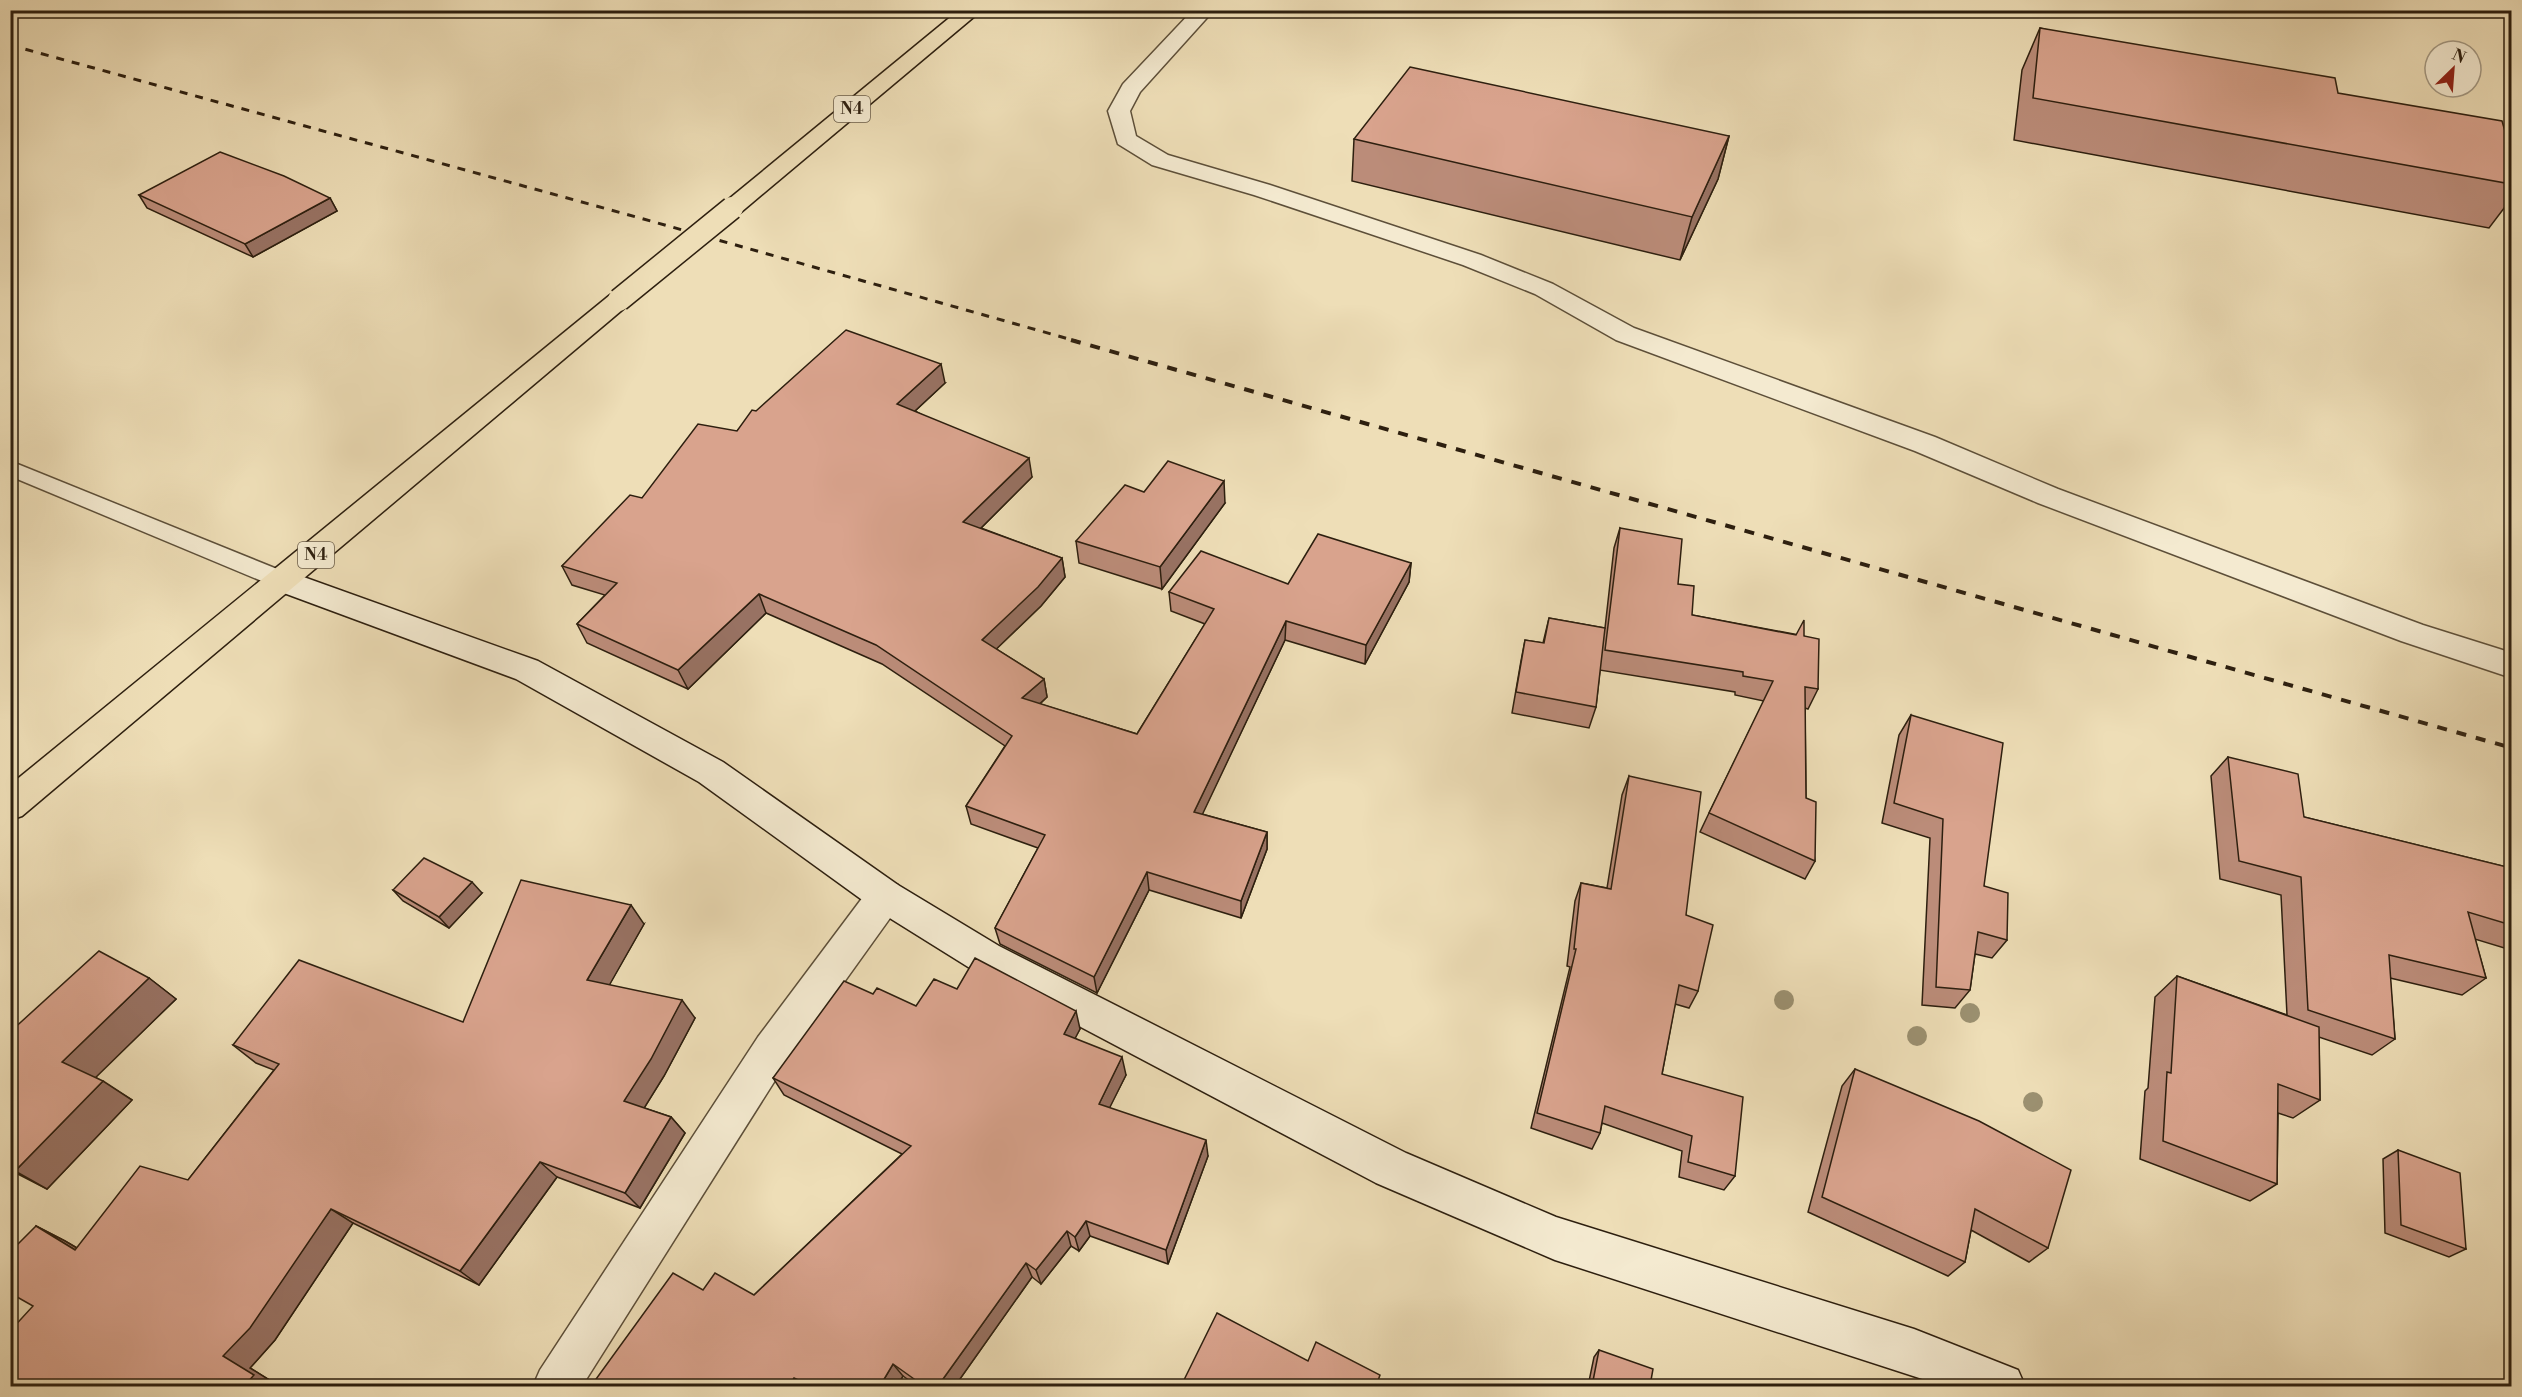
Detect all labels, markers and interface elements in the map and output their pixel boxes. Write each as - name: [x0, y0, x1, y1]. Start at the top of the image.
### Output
- north arrow: [2423, 39, 2483, 99]
- text: N: [2449, 45, 2469, 68]
- road number: N4: [834, 96, 870, 122]
- road number: N4: [298, 542, 334, 568]

